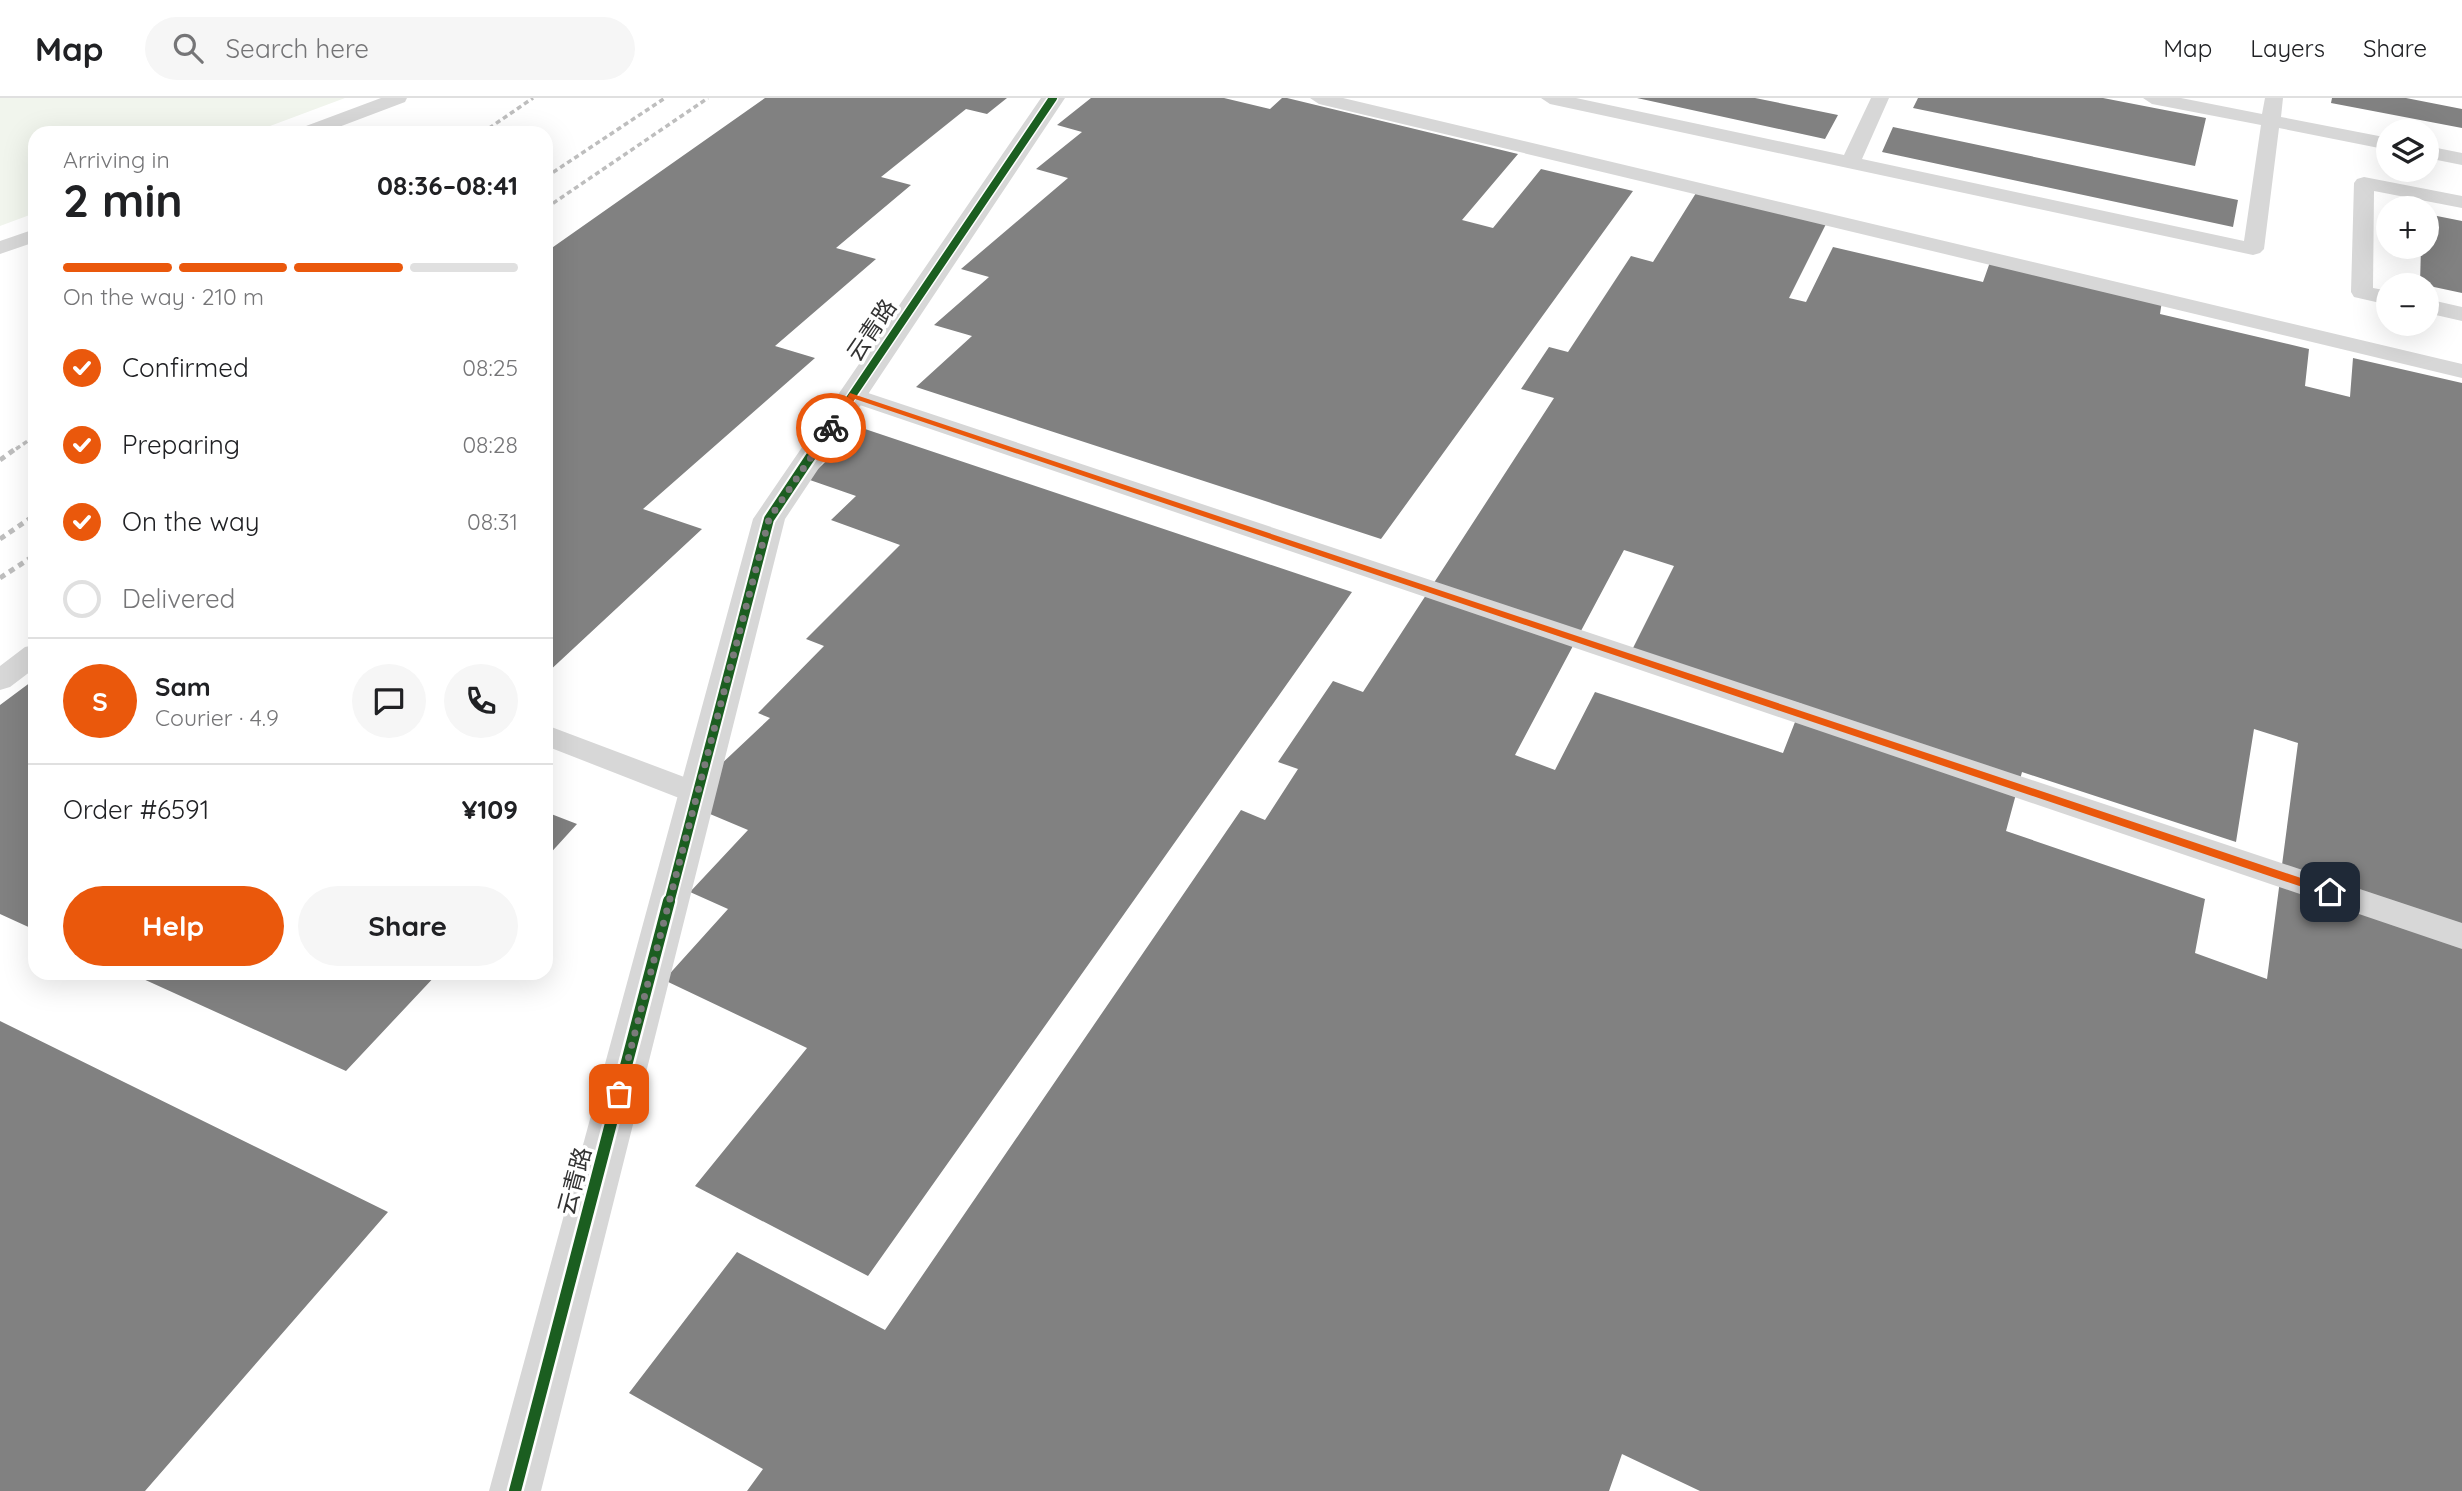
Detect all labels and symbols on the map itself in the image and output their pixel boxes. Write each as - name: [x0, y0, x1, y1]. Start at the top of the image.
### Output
- street label: 云青路: [840, 293, 902, 367]
- courier: [796, 393, 866, 463]
- pin: [2300, 862, 2360, 922]
- pin: [589, 1064, 649, 1124]
- street label: 云青路: [551, 1144, 597, 1218]

